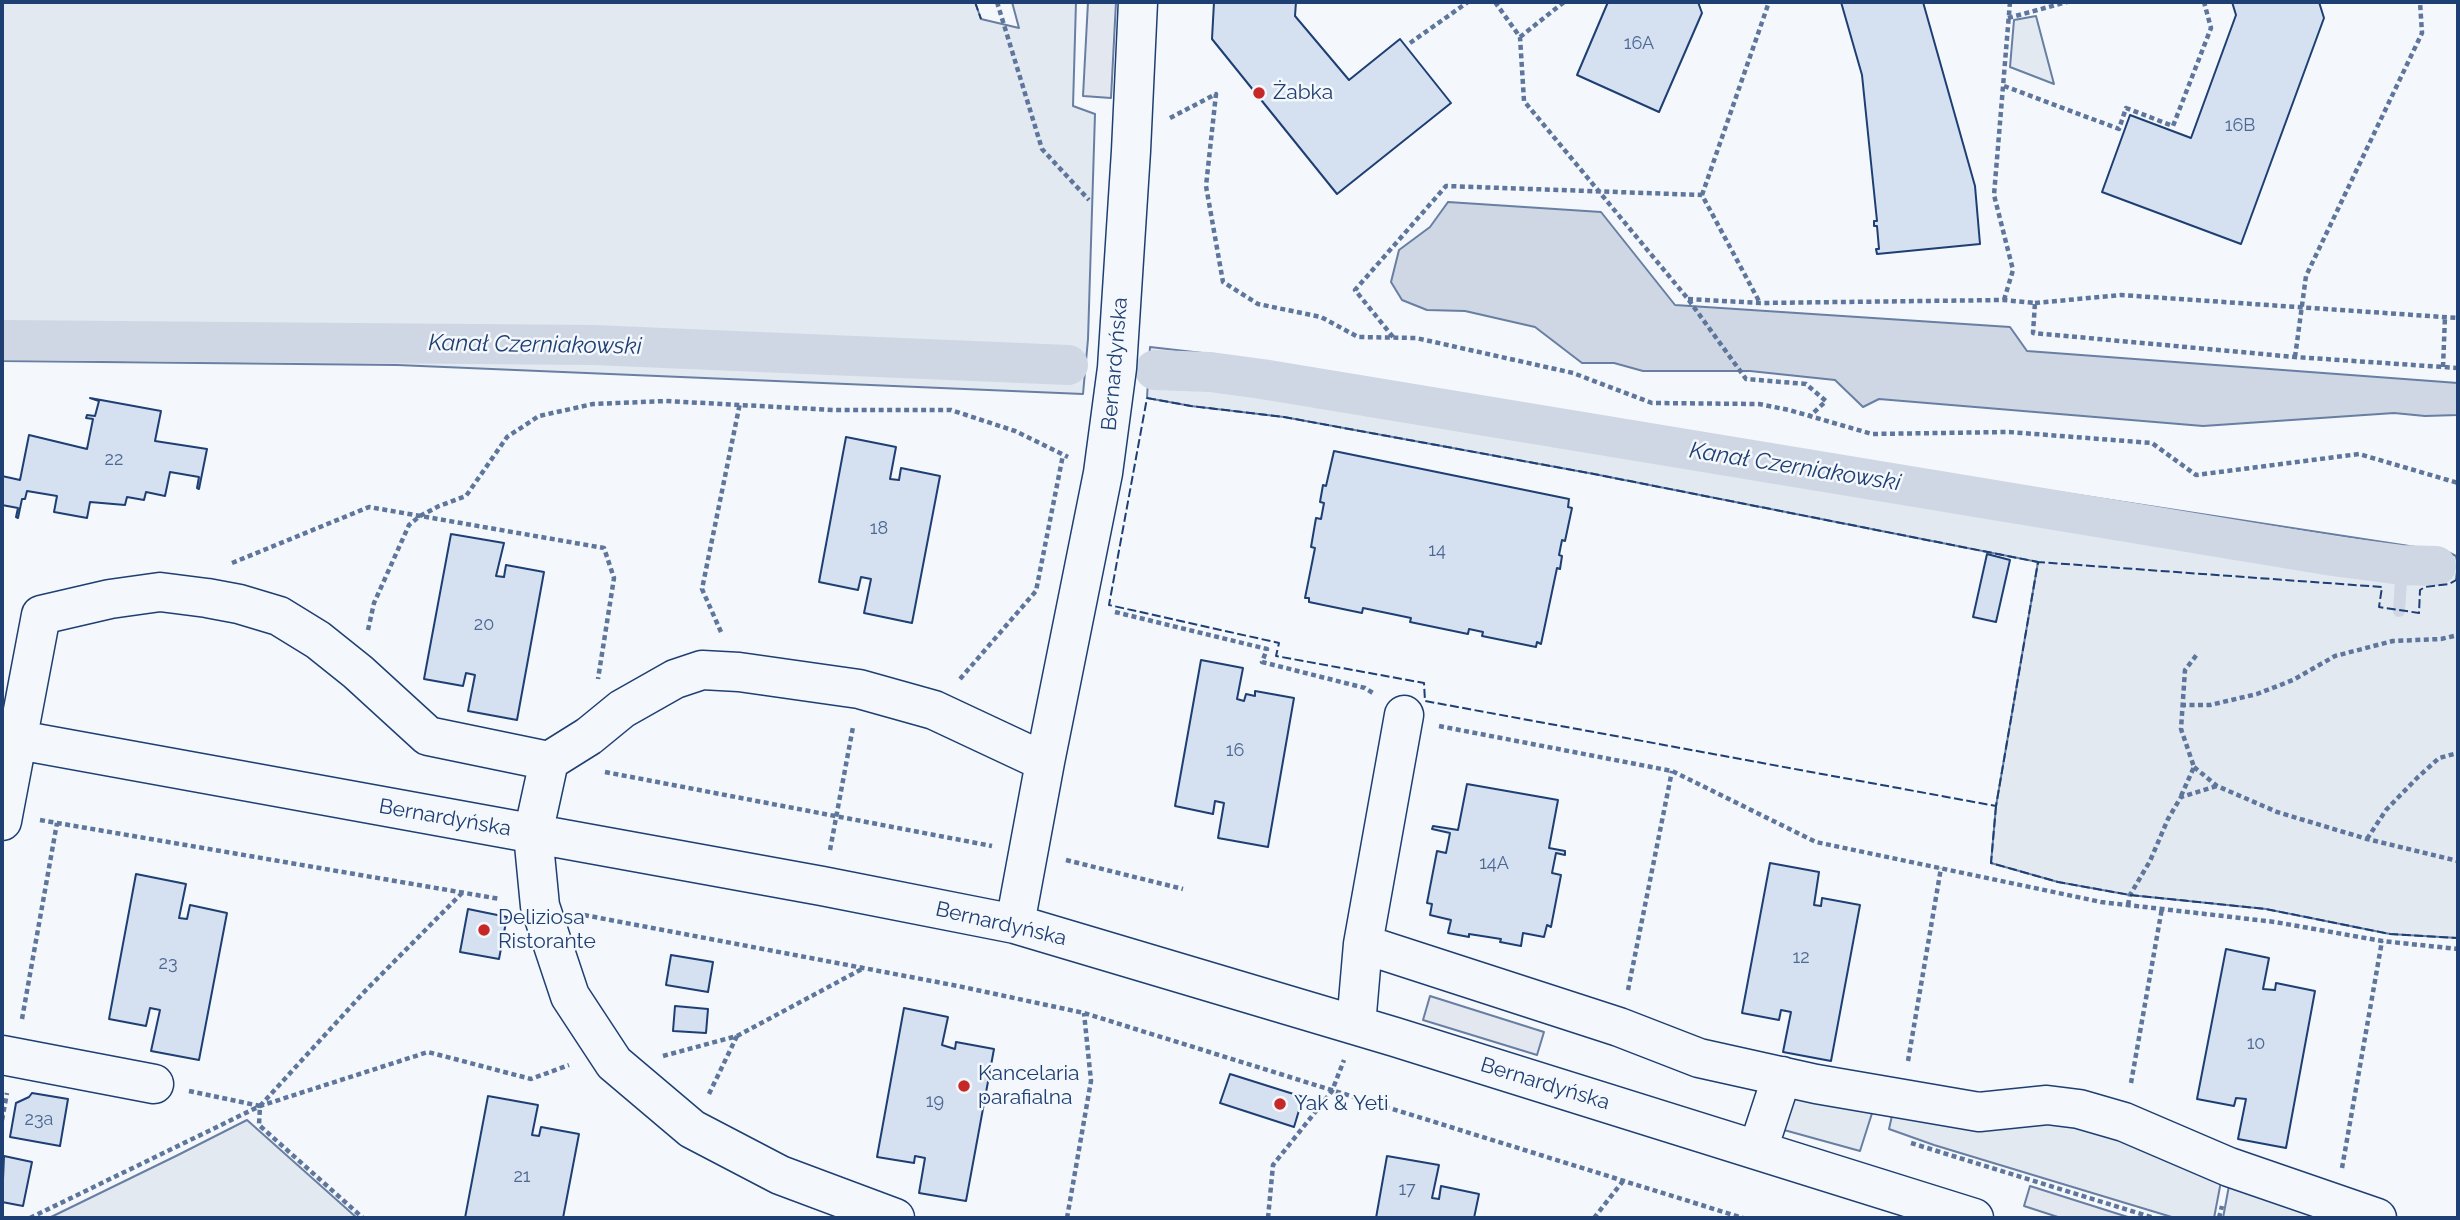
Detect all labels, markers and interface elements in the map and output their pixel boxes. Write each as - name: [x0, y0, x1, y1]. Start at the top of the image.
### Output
- house number: 16A: [1624, 33, 1654, 55]
- place label: Żabka: [1273, 80, 1333, 106]
- marker: Żabka: [1251, 85, 1267, 101]
- house number: 16B: [2225, 115, 2255, 137]
- street label: Bernardyńska: [1097, 296, 1133, 432]
- water label: Kanał Czerniakowski: [428, 329, 642, 361]
- water label: Kanał Czerniakowski: [1687, 437, 1903, 497]
- house number: 22: [105, 449, 123, 471]
- house number: 18: [870, 518, 888, 540]
- house number: 14: [1428, 540, 1446, 562]
- house number: 20: [474, 614, 494, 636]
- house number: 16: [1226, 740, 1244, 762]
- street label: Bernardyńska: [377, 794, 513, 842]
- house number: 14A: [1479, 853, 1509, 875]
- street label: Bernardyńska: [933, 897, 1069, 951]
- place label: Deliziosa Ristorante: [498, 905, 596, 955]
- marker: Deliziosa Ristorante: [476, 922, 492, 938]
- house number: 12: [1792, 947, 1810, 969]
- house number: 23: [159, 953, 177, 975]
- house number: 10: [2247, 1033, 2265, 1055]
- street label: Bernardyńska: [1477, 1052, 1613, 1116]
- place label: Kancelaria parafialna: [978, 1061, 1079, 1111]
- marker: Kancelaria parafialna: [956, 1078, 972, 1094]
- house number: 19: [926, 1091, 944, 1113]
- place label: Yak & Yeti: [1294, 1091, 1389, 1117]
- marker: Yak & Yeti: [1272, 1096, 1288, 1112]
- house number: 23a: [25, 1109, 53, 1131]
- house number: 21: [513, 1166, 531, 1188]
- house number: 17: [1398, 1179, 1416, 1201]

